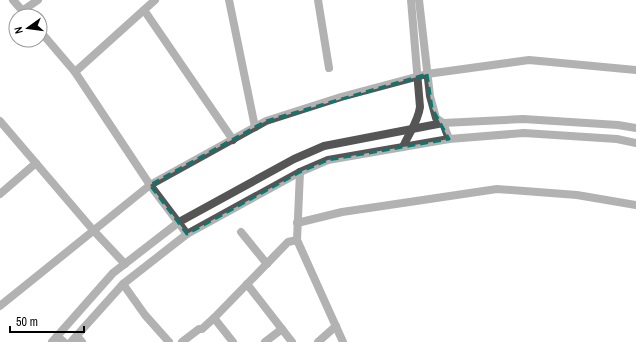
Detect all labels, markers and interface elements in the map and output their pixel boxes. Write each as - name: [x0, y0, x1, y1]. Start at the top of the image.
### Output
- north arrow: [8, 8, 48, 48]
- text: N: [11, 26, 26, 35]
- scale bar: [10, 308, 84, 334]
- text: 50 m: [16, 314, 38, 330]

